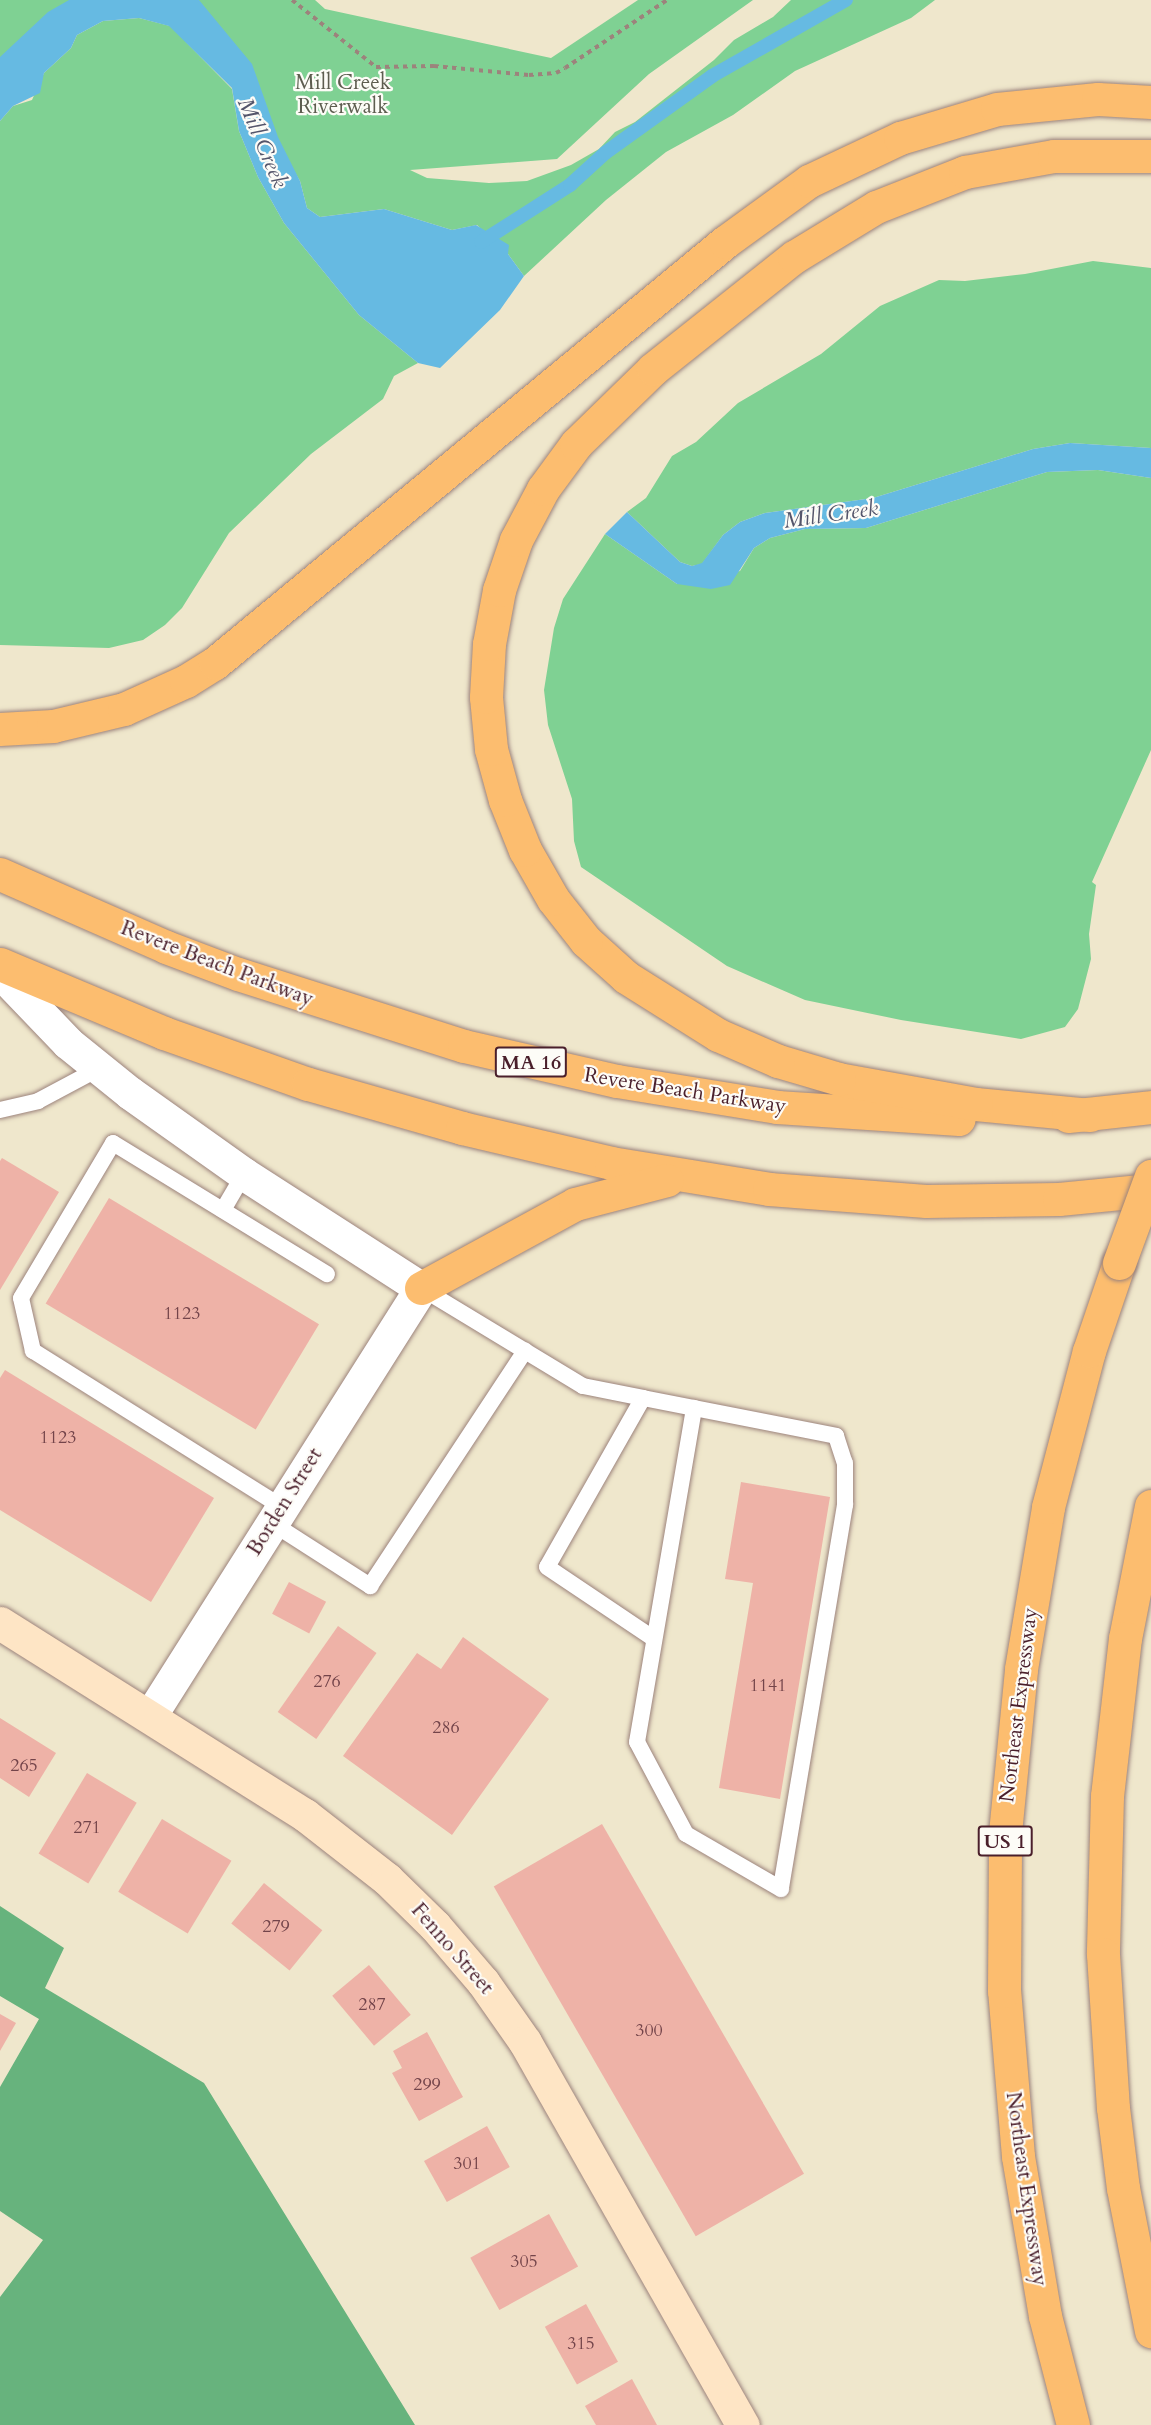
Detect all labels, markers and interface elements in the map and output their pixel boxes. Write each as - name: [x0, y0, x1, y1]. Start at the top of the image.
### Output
- park label: Mill Creek Riverwalk: [295, 70, 391, 120]
- water label: Mill Creek: [231, 94, 293, 192]
- water label: Mill Creek: [782, 495, 880, 535]
- street label: Revere Beach Parkway: [117, 916, 317, 1012]
- road number: MA 16: [494, 1045, 568, 1079]
- street label: Revere Beach Parkway: [582, 1063, 788, 1119]
- house number: 1123: [164, 1303, 200, 1325]
- house number: 1123: [40, 1427, 76, 1449]
- street label: Borden Street: [242, 1444, 328, 1560]
- street label: Northeast Expressway: [995, 1606, 1043, 1804]
- house number: 276: [313, 1671, 341, 1693]
- house number: 1141: [750, 1675, 786, 1697]
- house number: 286: [432, 1717, 460, 1739]
- house number: 265: [10, 1755, 38, 1777]
- house number: 271: [73, 1817, 101, 1839]
- road number: US 1: [976, 1824, 1034, 1858]
- street label: Fenno Street: [405, 1898, 499, 2000]
- house number: 279: [262, 1916, 290, 1938]
- house number: 287: [358, 1994, 386, 2016]
- house number: 300: [635, 2020, 663, 2042]
- house number: 299: [413, 2074, 441, 2096]
- street label: Northeast Expressway: [1000, 2090, 1052, 2288]
- house number: 301: [453, 2153, 481, 2175]
- house number: 305: [510, 2251, 538, 2273]
- house number: 315: [567, 2333, 595, 2355]

